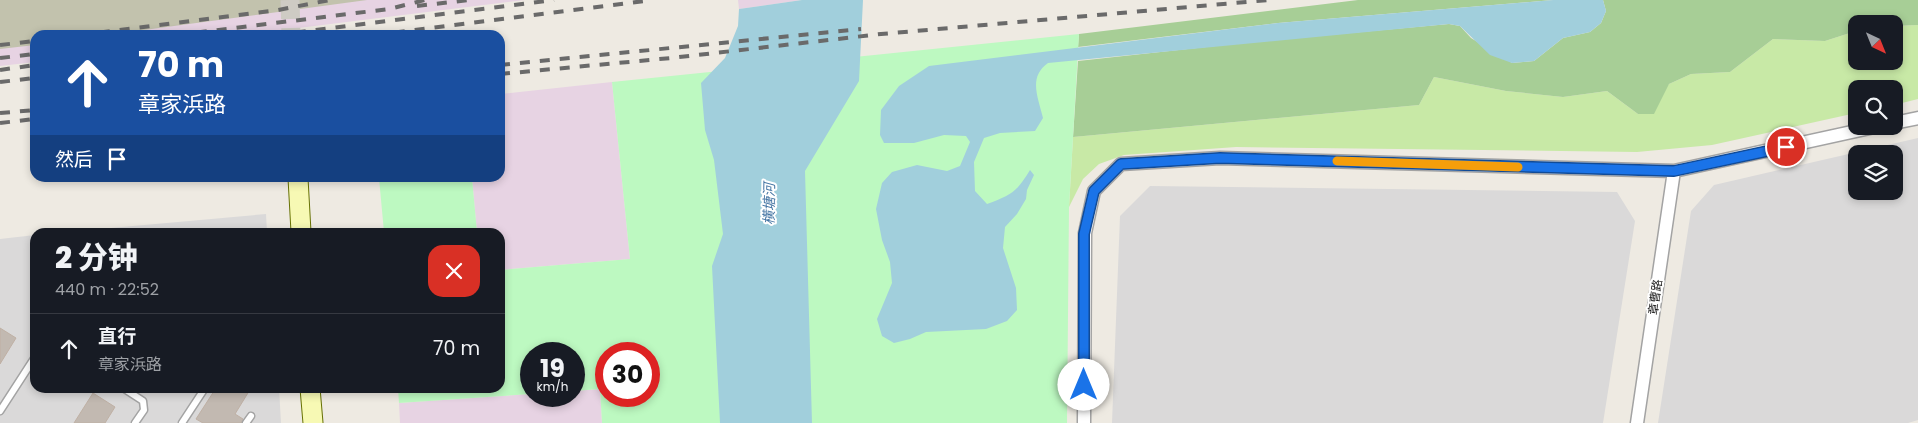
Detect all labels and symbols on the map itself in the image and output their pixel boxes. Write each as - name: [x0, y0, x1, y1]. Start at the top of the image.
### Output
- north arrow: [1848, 15, 1902, 70]
- pin: [1765, 126, 1807, 168]
- water label: 横塘河: [759, 180, 779, 225]
- street label: 章曹路: [1644, 278, 1666, 316]
- speed limit sign: 30: [595, 342, 660, 407]
- position arrow: [1057, 358, 1109, 410]

